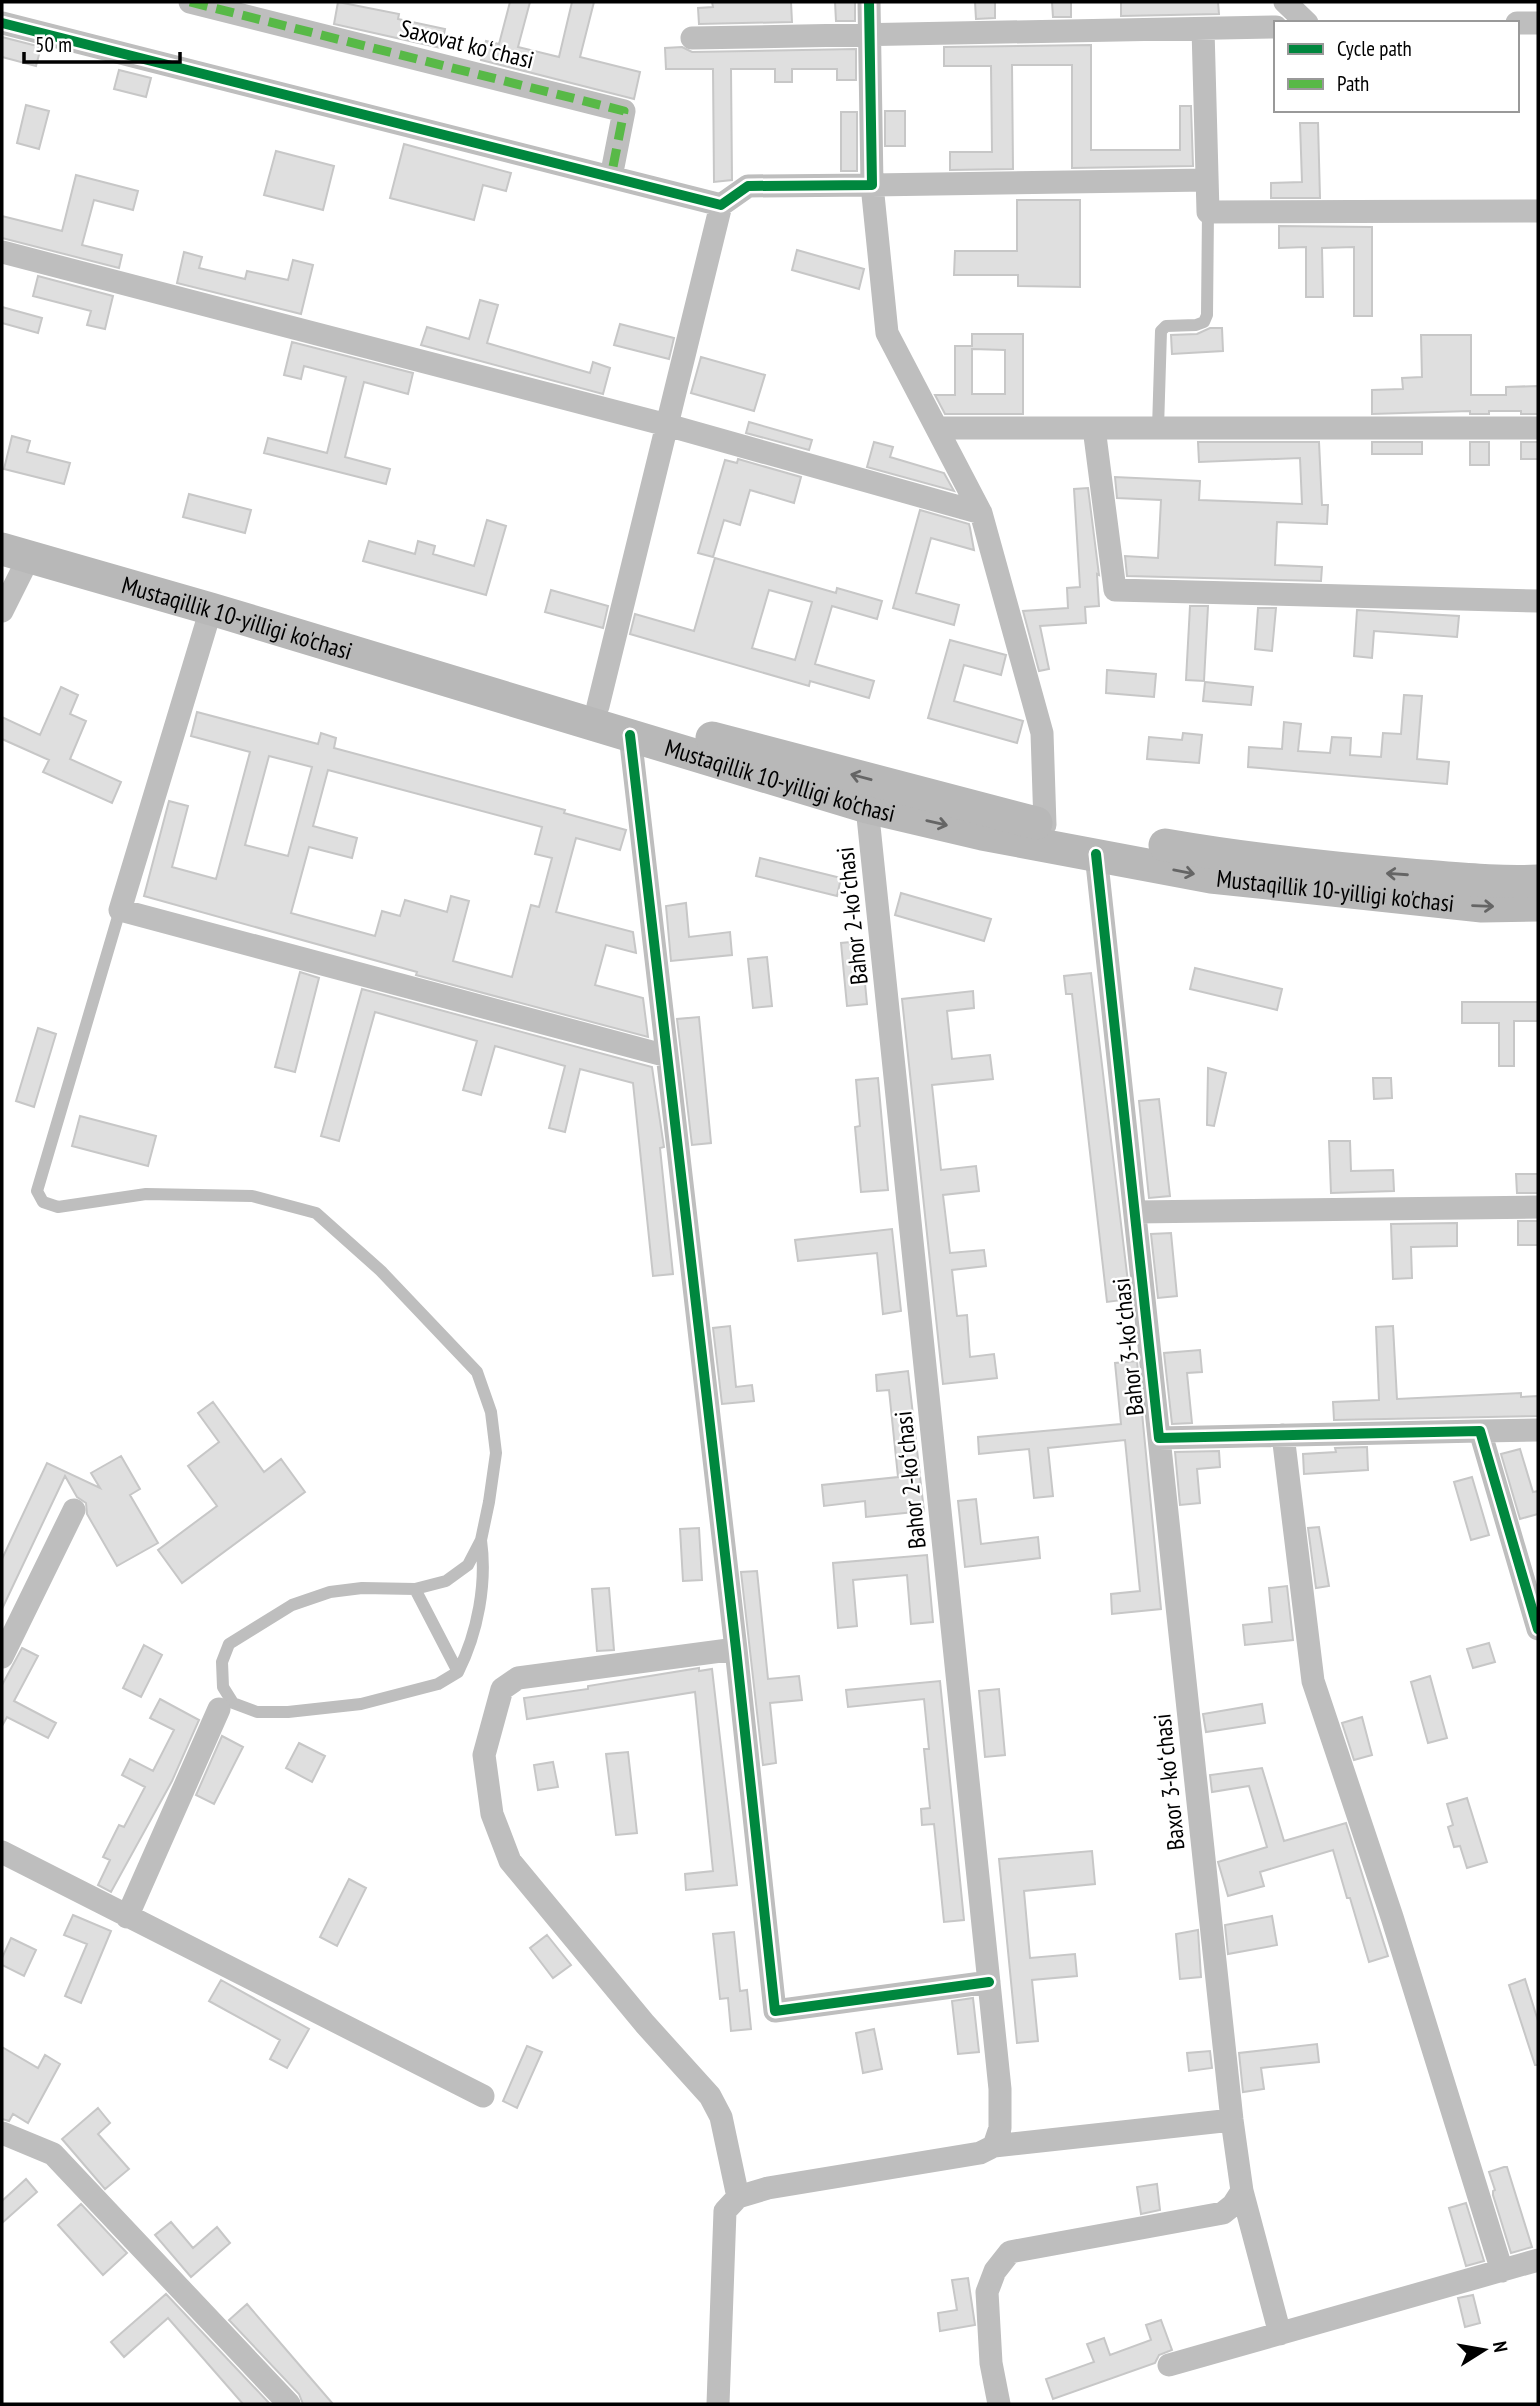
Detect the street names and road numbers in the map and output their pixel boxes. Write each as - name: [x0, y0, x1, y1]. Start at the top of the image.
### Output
- street label: Saxovat koʻchasi: [397, 12, 537, 76]
- street label: Mustaqillik 10-yilligi ko'chasi: [119, 569, 356, 666]
- street label: Mustaqillik 10-yilligi ko'chasi: [661, 731, 898, 829]
- street label: Bahor 2-koʻchasi: [829, 846, 875, 986]
- street label: Mustaqillik 10-yilligi ko'chasi: [1215, 862, 1456, 918]
- street label: Bahor 3-koʻchasi: [1105, 1277, 1151, 1417]
- street label: Bahor 2-koʻchasi: [887, 1410, 933, 1550]
- street label: Baxor 3-koʻchasi: [1146, 1712, 1192, 1852]

